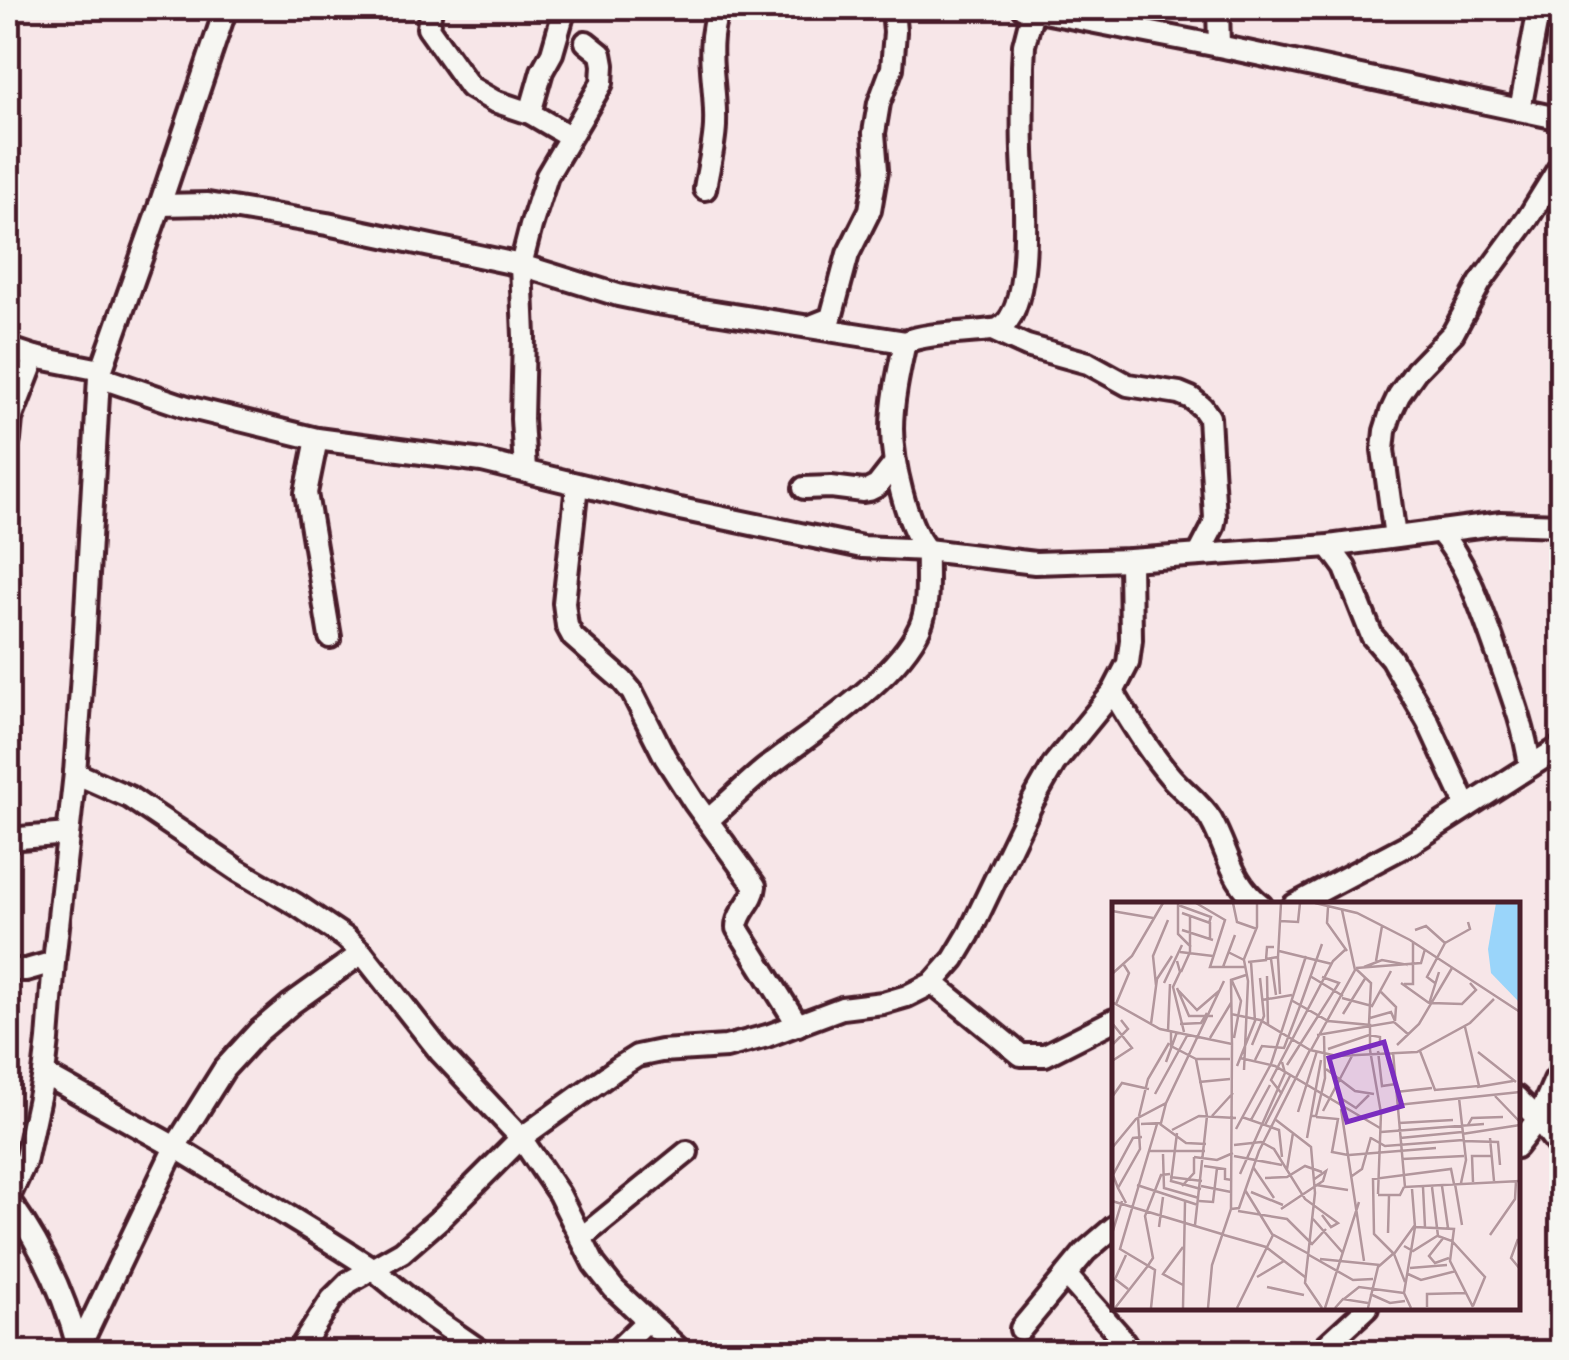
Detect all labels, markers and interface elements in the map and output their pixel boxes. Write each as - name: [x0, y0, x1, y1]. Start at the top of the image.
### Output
- inset map: [1112, 902, 1519, 1310]

